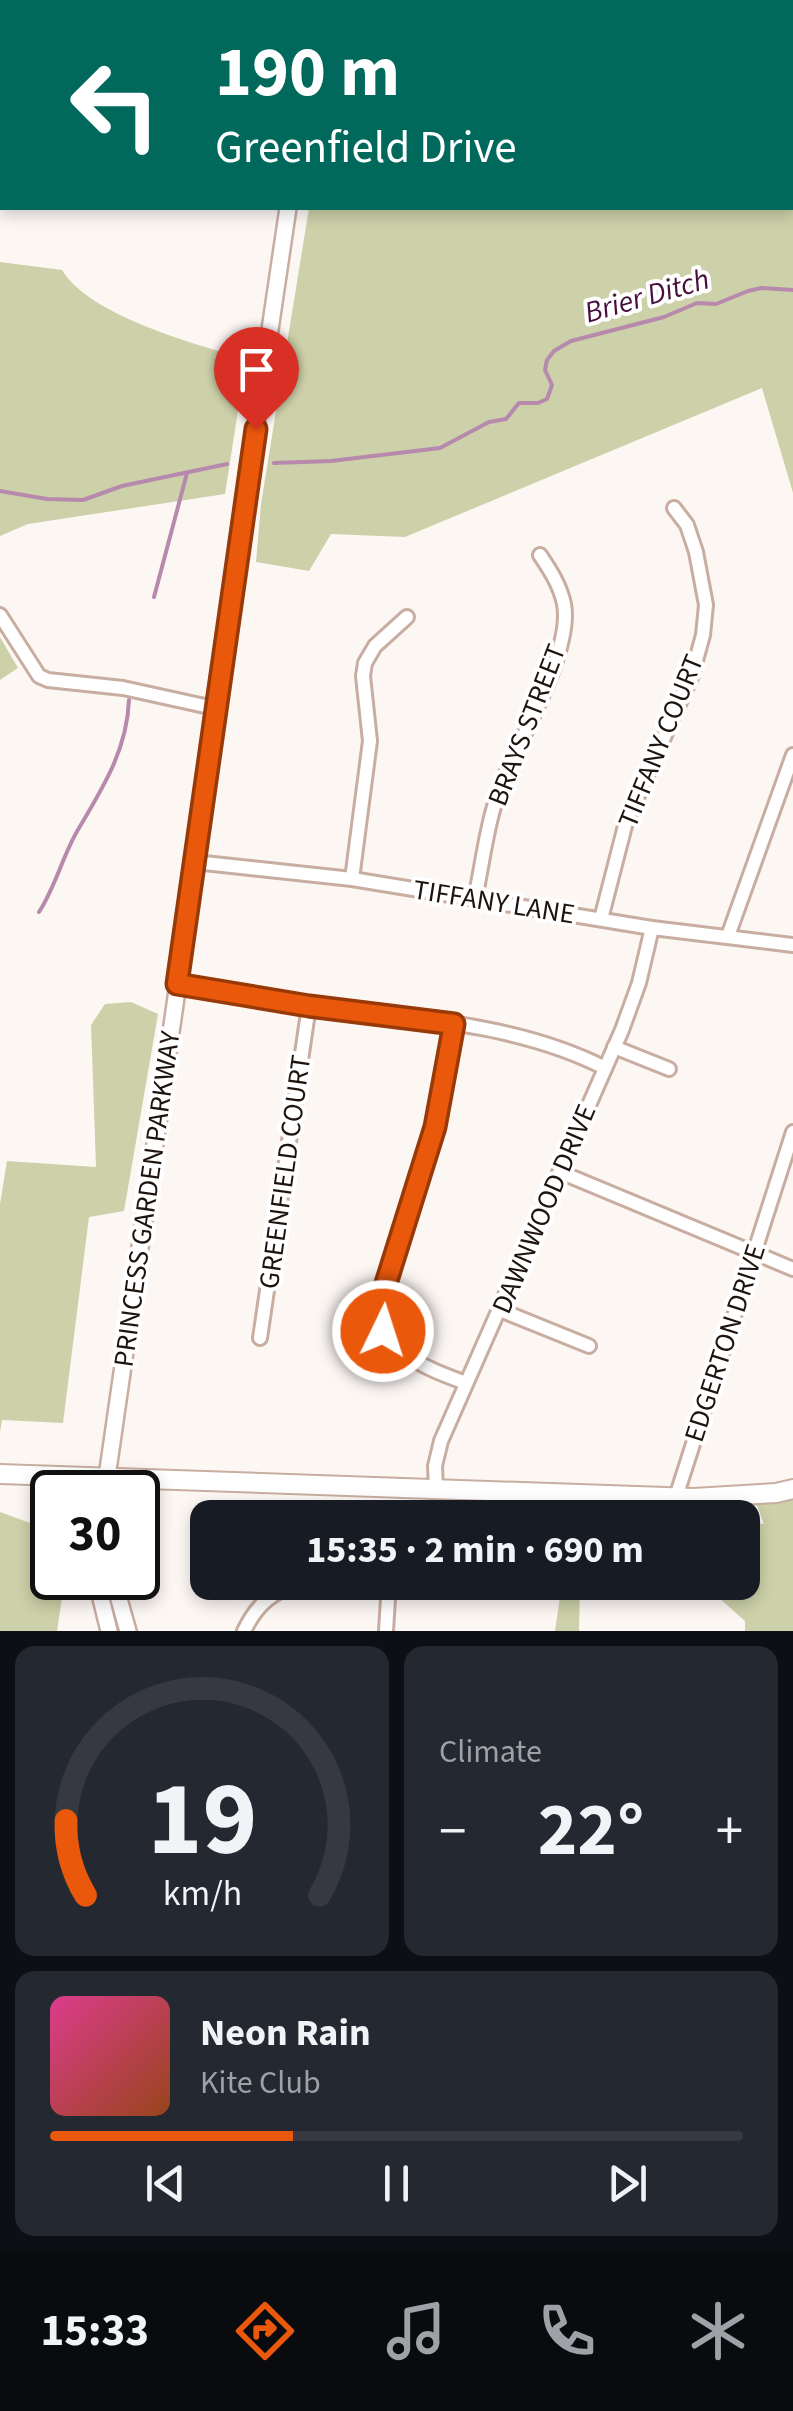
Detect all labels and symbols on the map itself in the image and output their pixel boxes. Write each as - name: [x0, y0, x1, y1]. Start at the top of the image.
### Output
- water label: Brier Ditch: [579, 258, 715, 334]
- pin: [214, 327, 299, 430]
- street label: BRAYS STREET: [478, 638, 576, 812]
- street label: TIFFANY COURT: [608, 648, 714, 834]
- street label: TIFFANY LANE: [410, 869, 578, 935]
- street label: PRINCESS GARDEN PARKWAY: [104, 1028, 190, 1370]
- street label: GREENFIELD COURT: [249, 1053, 321, 1291]
- street label: DAWNWOOD DRIVE: [482, 1098, 606, 1320]
- street label: EDGERTON DRIVE: [674, 1239, 776, 1447]
- position arrow: [331, 1279, 435, 1383]
- speed limit sign: 30: [30, 1470, 160, 1600]

